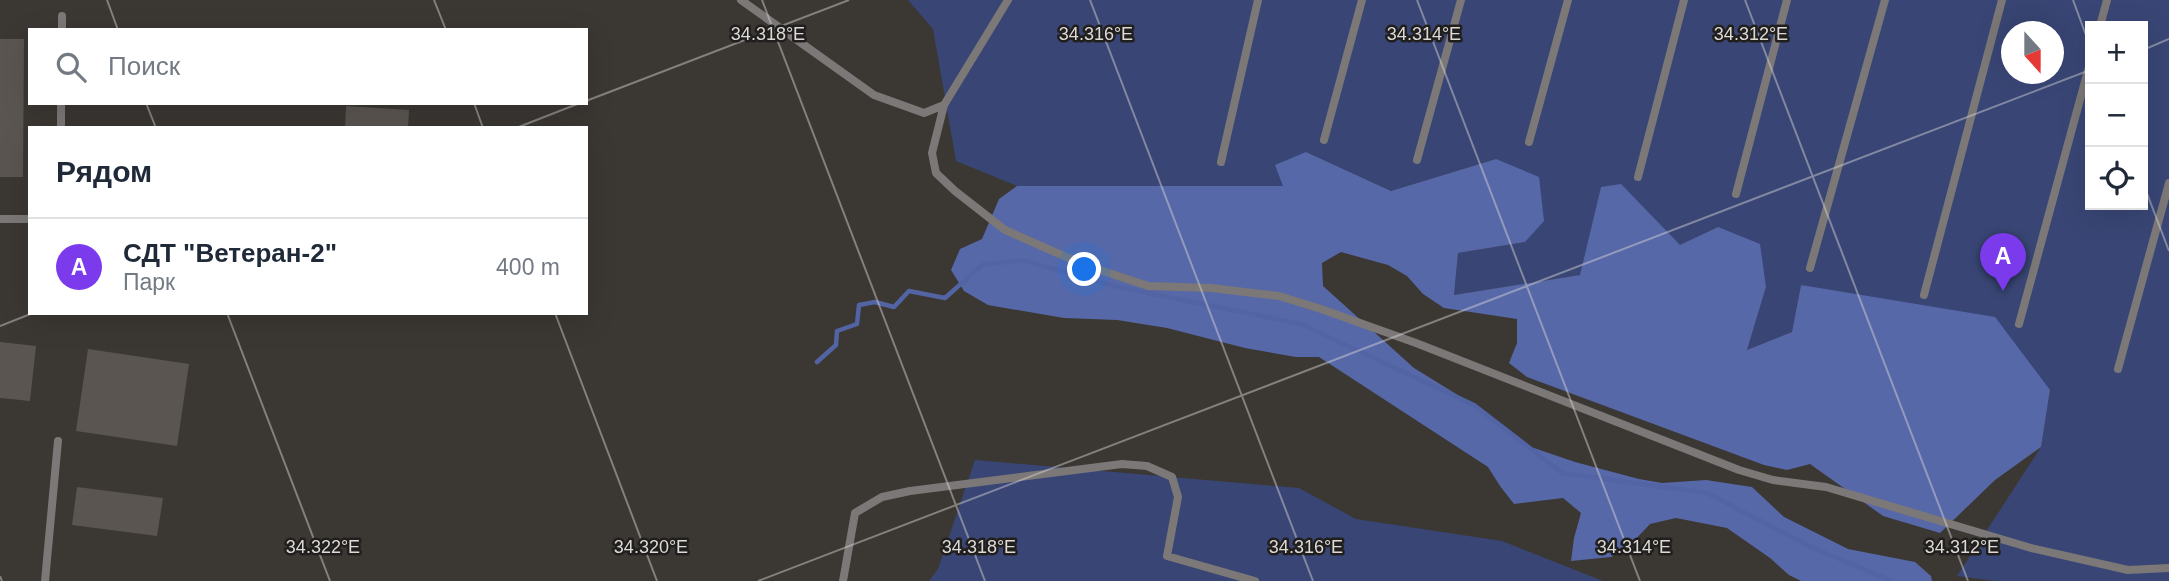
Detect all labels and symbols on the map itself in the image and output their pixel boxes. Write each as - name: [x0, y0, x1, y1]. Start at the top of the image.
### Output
- north arrow: [2001, 21, 2064, 84]
- text: 34.318°E: [731, 24, 805, 44]
- text: 34.316°E: [1059, 24, 1133, 44]
- text: 34.314°E: [1387, 24, 1461, 44]
- text: 34.312°E: [1714, 24, 1788, 44]
- pin: A: [1980, 233, 2026, 291]
- your location: [1067, 252, 1101, 286]
- text: 34.322°E: [286, 537, 360, 557]
- text: 34.320°E: [614, 537, 688, 557]
- text: 34.318°E: [942, 537, 1016, 557]
- text: 34.316°E: [1269, 537, 1343, 557]
- text: 34.314°E: [1597, 537, 1671, 557]
- text: 34.312°E: [1925, 537, 1999, 557]

